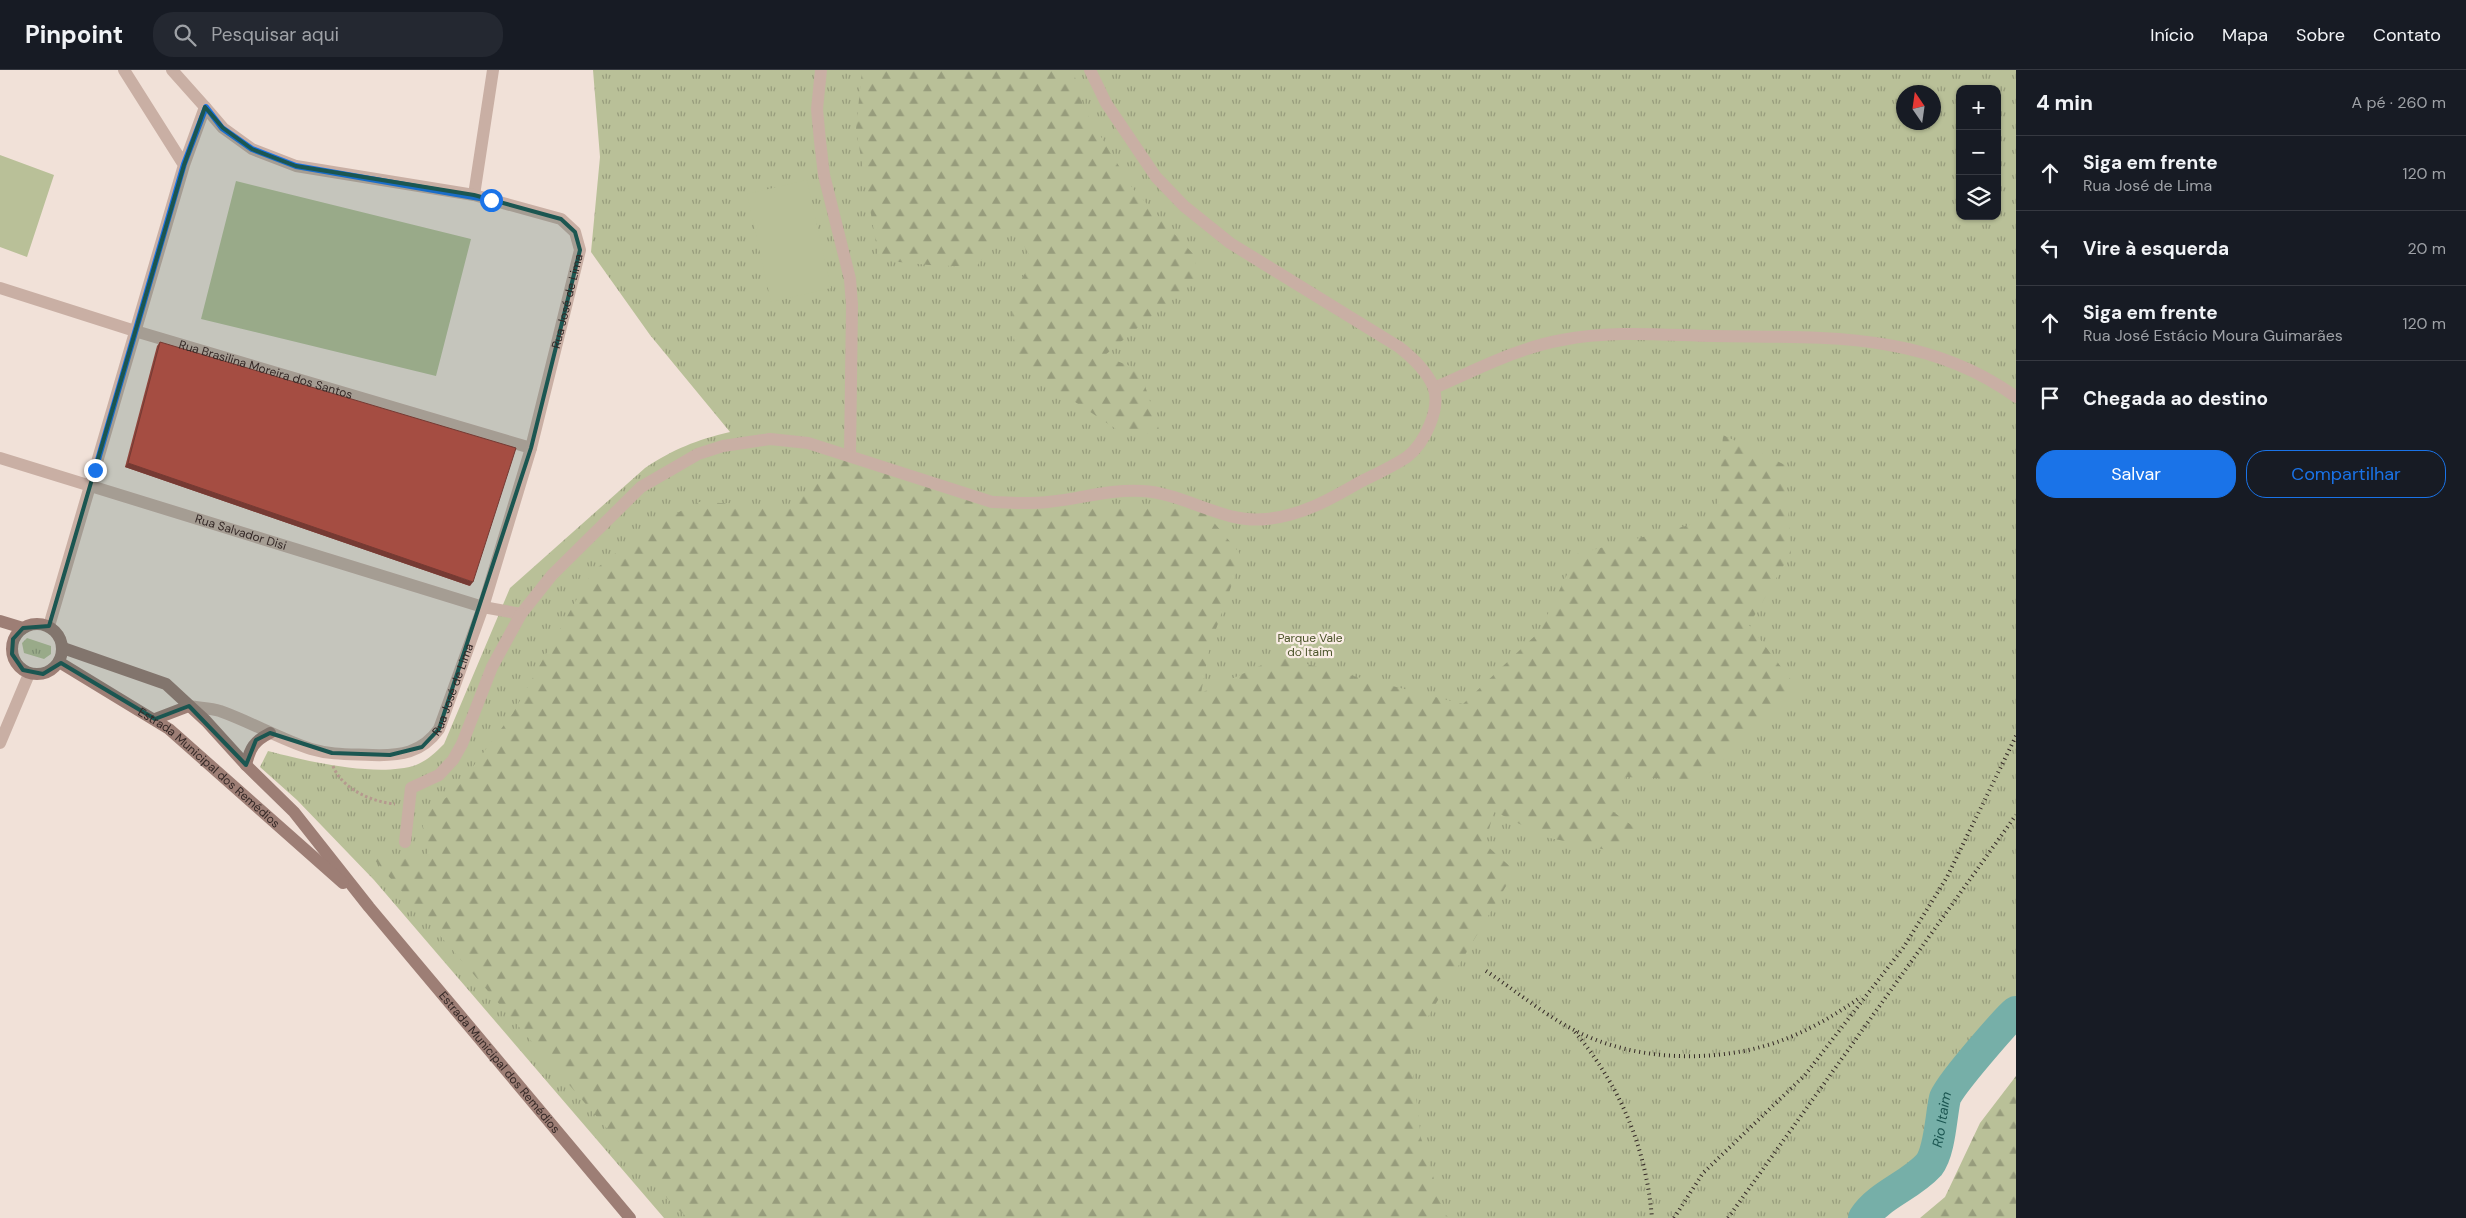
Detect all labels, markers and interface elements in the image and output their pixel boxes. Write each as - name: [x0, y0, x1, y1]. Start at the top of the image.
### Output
- search box: [153, 12, 503, 57]
- text: Pinpoint: [25, 19, 123, 50]
- icon: search: [171, 21, 199, 49]
- text: Pesquisar aqui: [211, 22, 339, 47]
- text: Início: [2150, 23, 2194, 47]
- text: Mapa: [2222, 23, 2268, 47]
- text: Sobre: [2296, 23, 2345, 47]
- text: Contato: [2373, 23, 2441, 47]
- north arrow: [1896, 85, 1941, 130]
- map controls: [1956, 85, 2001, 220]
- button: +: [1956, 85, 2001, 130]
- text: 4 min: [2036, 89, 2093, 117]
- text: A pé · 260 m: [2352, 92, 2446, 113]
- button: −: [1956, 130, 2001, 175]
- text: Siga em frente: [2083, 150, 2218, 175]
- icon: ahead: [2036, 159, 2064, 187]
- text: 120 m: [2402, 163, 2446, 184]
- button: layers: [1956, 175, 2001, 220]
- text: Rua José de Lima: [2083, 175, 2212, 196]
- route start: [480, 189, 503, 212]
- icon: left: [2036, 234, 2064, 262]
- text: Vire à esquerda: [2083, 236, 2229, 261]
- text: 20 m: [2407, 238, 2446, 259]
- street label: Rua José de Lima: [548, 252, 587, 350]
- text: Siga em frente: [2083, 300, 2218, 325]
- icon: ahead: [2036, 309, 2064, 337]
- text: 120 m: [2402, 313, 2446, 334]
- text: Rua José Estácio Moura Guimarães: [2083, 325, 2343, 346]
- street label: Rua Brasilina Moreira dos Santos: [177, 336, 355, 403]
- icon: arrive: [2036, 384, 2064, 412]
- text: Chegada ao destino: [2083, 386, 2268, 411]
- button: Salvar: [2036, 450, 2236, 498]
- button: Compartilhar: [2246, 450, 2446, 498]
- route end: [84, 459, 107, 482]
- street label: Rua Salvador Disi: [193, 511, 289, 554]
- park label: Parque Vale do Itaim: [1277, 630, 1343, 660]
- street label: Rua José de Lima: [429, 641, 477, 739]
- street label: Estrada Municipal dos Remédios: [135, 704, 283, 831]
- street label: Estrada Municipal dos Remédios: [435, 988, 563, 1137]
- water label: Rio Itaim: [1928, 1090, 1955, 1149]

